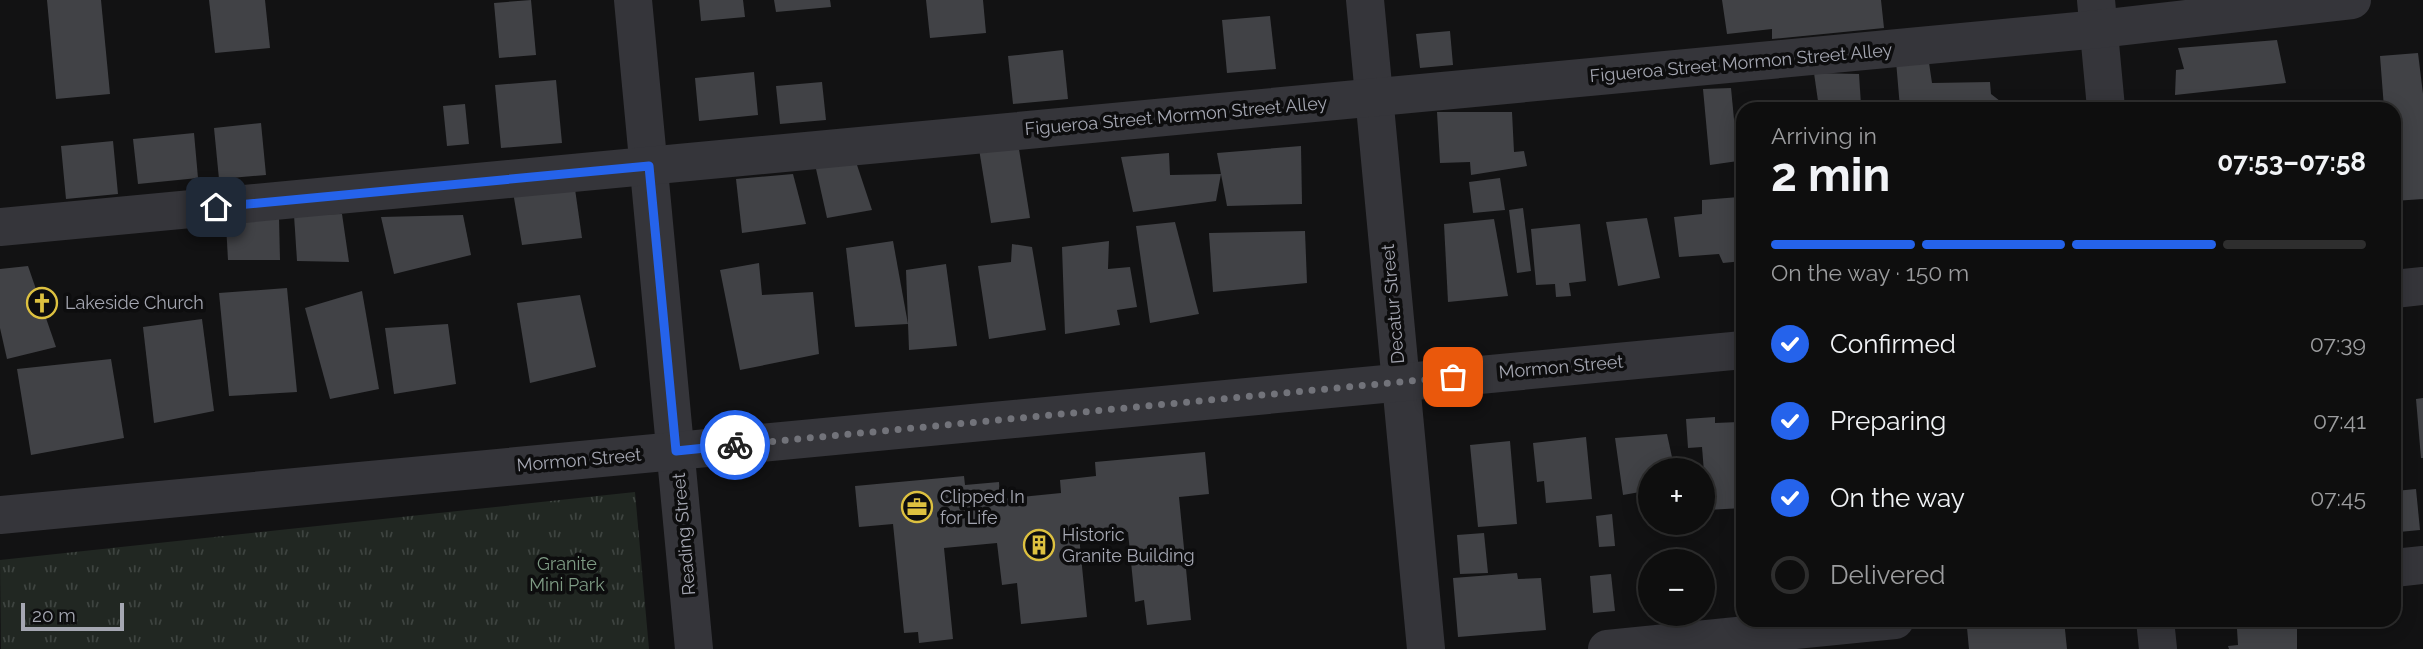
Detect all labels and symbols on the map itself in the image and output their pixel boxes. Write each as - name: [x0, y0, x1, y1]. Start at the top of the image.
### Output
- street label: Figueroa Street Mormon Street Alley: [1589, 39, 1893, 86]
- street label: Figueroa Street Mormon Street Alley: [1024, 92, 1328, 139]
- pin: [186, 177, 246, 237]
- street label: Decatur Street: [1377, 243, 1408, 365]
- church icon: Lakeside Church: [25, 286, 59, 320]
- place label: Lakeside Church: [65, 292, 204, 313]
- pin: [1423, 347, 1483, 407]
- street label: Mormon Street: [1498, 351, 1624, 382]
- courier: [700, 410, 770, 480]
- street label: Mormon Street: [516, 444, 642, 475]
- street label: Reading Street: [668, 472, 699, 596]
- place label: Clipped In for Life: [940, 486, 1025, 528]
- office icon: Clipped In for Life: [900, 490, 934, 524]
- place label: Historic Granite Building: [1062, 524, 1195, 566]
- building icon: Historic Granite Building: [1022, 528, 1056, 562]
- park label: Granite Mini Park: [529, 553, 605, 595]
- scale bar: [21, 600, 124, 632]

